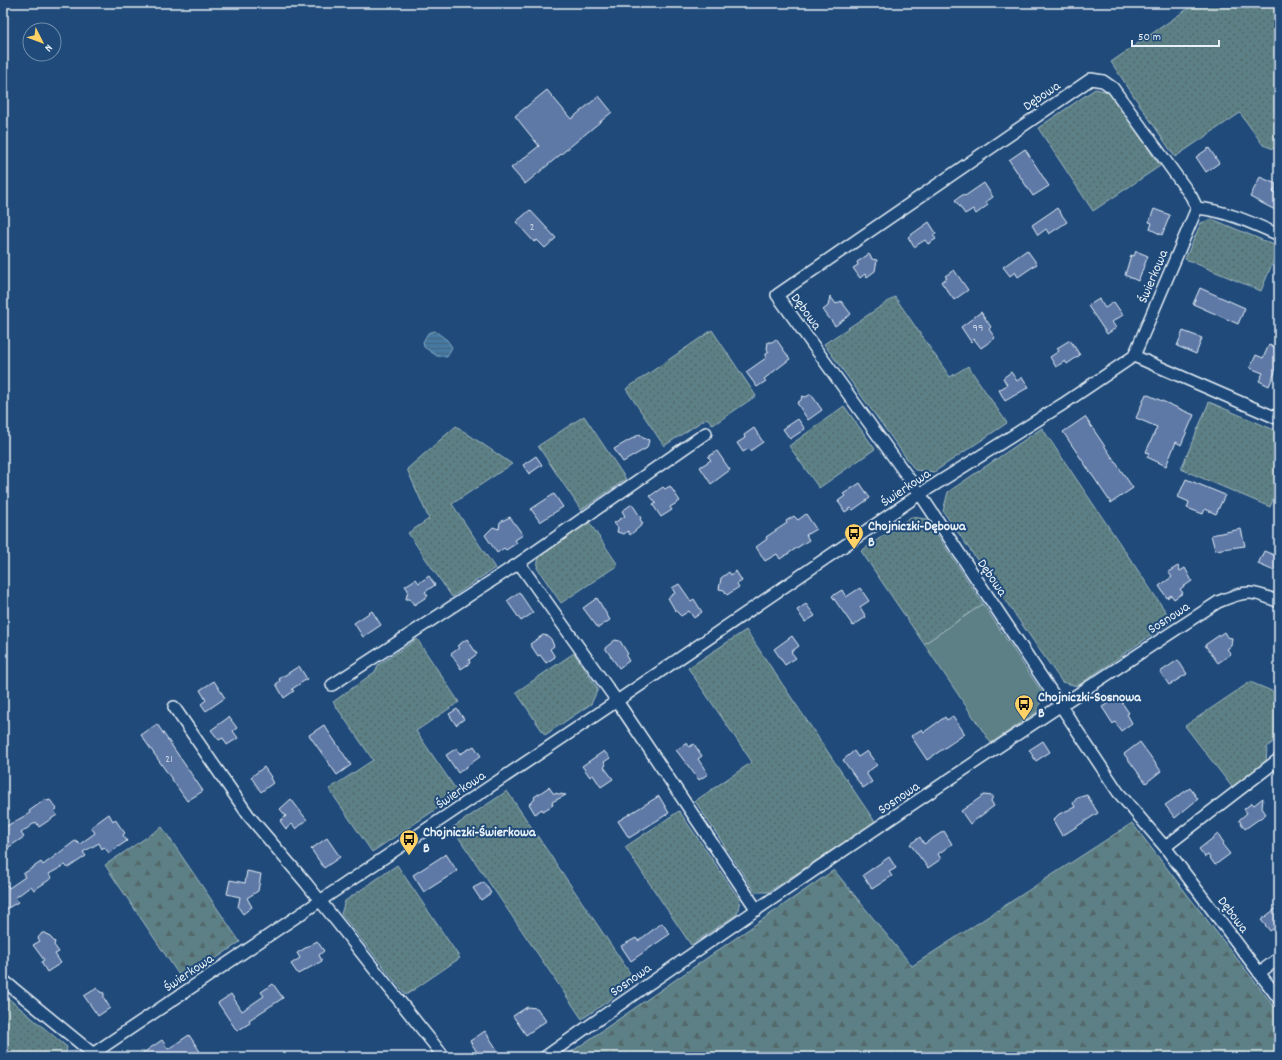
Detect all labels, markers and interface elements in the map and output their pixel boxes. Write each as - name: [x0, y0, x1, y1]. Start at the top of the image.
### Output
- north arrow: [22, 22, 62, 62]
- scale bar: [1132, 22, 1219, 48]
- text: 50 m: [1138, 29, 1161, 46]
- text: N: [40, 40, 56, 55]
- street label: Dębowa: [1019, 77, 1065, 116]
- house number: 2: [529, 219, 535, 236]
- street label: Świerkowa: [1134, 247, 1174, 307]
- street label: Dębowa: [785, 290, 826, 335]
- house number: 99: [973, 320, 984, 337]
- street label: Świerkowa: [877, 464, 935, 513]
- place label: Chojniczki-Dębowa B: [868, 517, 967, 553]
- bus stop icon: Chojniczki-Dębowa B: [843, 522, 865, 550]
- street label: Dębowa: [972, 555, 1011, 601]
- street label: Sosnowa: [1144, 597, 1194, 640]
- place label: Chojniczki-Sosnowa B: [1038, 688, 1142, 724]
- bus stop icon: Chojniczki-Sosnowa B: [1013, 693, 1035, 721]
- house number: 21: [165, 751, 173, 768]
- street label: Świerkowa: [432, 766, 490, 815]
- street label: Sosnowa: [874, 777, 924, 820]
- place label: Chojniczki-Świerkowa B: [423, 823, 537, 859]
- bus stop icon: Chojniczki-Świerkowa B: [398, 828, 420, 856]
- street label: Dębowa: [1212, 893, 1253, 938]
- street label: Świerkowa: [160, 949, 218, 998]
- street label: Sosnowa: [606, 959, 656, 1002]

